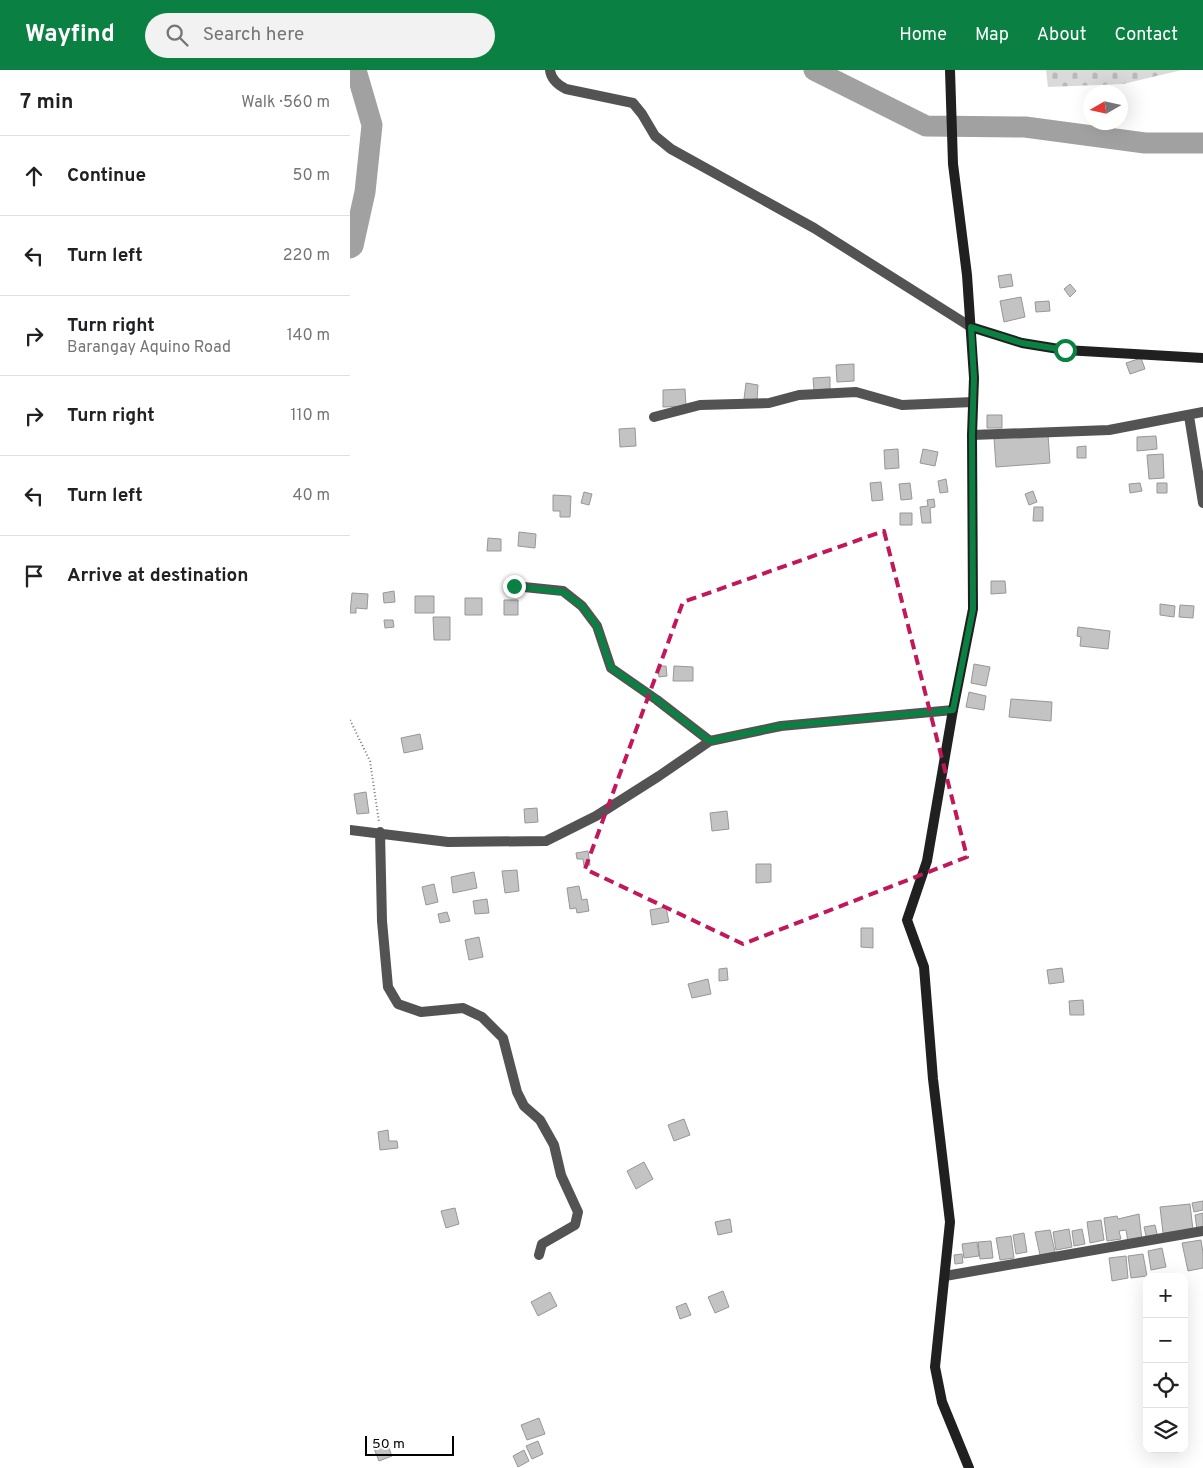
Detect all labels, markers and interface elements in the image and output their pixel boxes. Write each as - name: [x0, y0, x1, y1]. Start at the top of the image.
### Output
- search box: [145, 13, 495, 58]
- text: Wayfind: [25, 20, 115, 50]
- icon: search: [163, 21, 191, 49]
- text: Search here: [203, 23, 304, 47]
- text: Home: [899, 24, 947, 47]
- text: Map: [975, 24, 1009, 47]
- text: About: [1037, 24, 1086, 47]
- text: Contact: [1114, 24, 1178, 47]
- north arrow: [1083, 85, 1128, 130]
- text: 7 min: [20, 89, 73, 116]
- text: Walk · 560 m: [241, 93, 330, 113]
- icon: ahead: [20, 162, 48, 190]
- text: Continue: [67, 164, 146, 188]
- text: 50 m: [293, 166, 330, 186]
- icon: left: [20, 242, 48, 270]
- text: Turn left: [67, 244, 143, 268]
- text: 220 m: [283, 246, 330, 266]
- text: Turn right: [67, 314, 155, 338]
- icon: right: [20, 322, 48, 350]
- text: 140 m: [287, 326, 330, 346]
- text: Barangay Aquino Road: [67, 338, 231, 358]
- route start: [1054, 339, 1077, 362]
- icon: right: [20, 402, 48, 430]
- text: Turn right: [67, 404, 155, 428]
- text: 110 m: [290, 406, 330, 426]
- icon: left: [20, 482, 48, 510]
- text: Turn left: [67, 484, 143, 508]
- text: 40 m: [292, 486, 330, 506]
- icon: arrive: [20, 562, 48, 590]
- text: Arrive at destination: [67, 564, 248, 588]
- route end: [503, 575, 526, 598]
- map controls: [1143, 1273, 1188, 1453]
- button: +: [1143, 1273, 1188, 1318]
- button: −: [1143, 1318, 1188, 1363]
- button: locate: [1143, 1363, 1188, 1408]
- button: layers: [1143, 1408, 1188, 1453]
- scale bar: [365, 1433, 454, 1456]
- text: 50 m: [372, 1436, 405, 1453]

